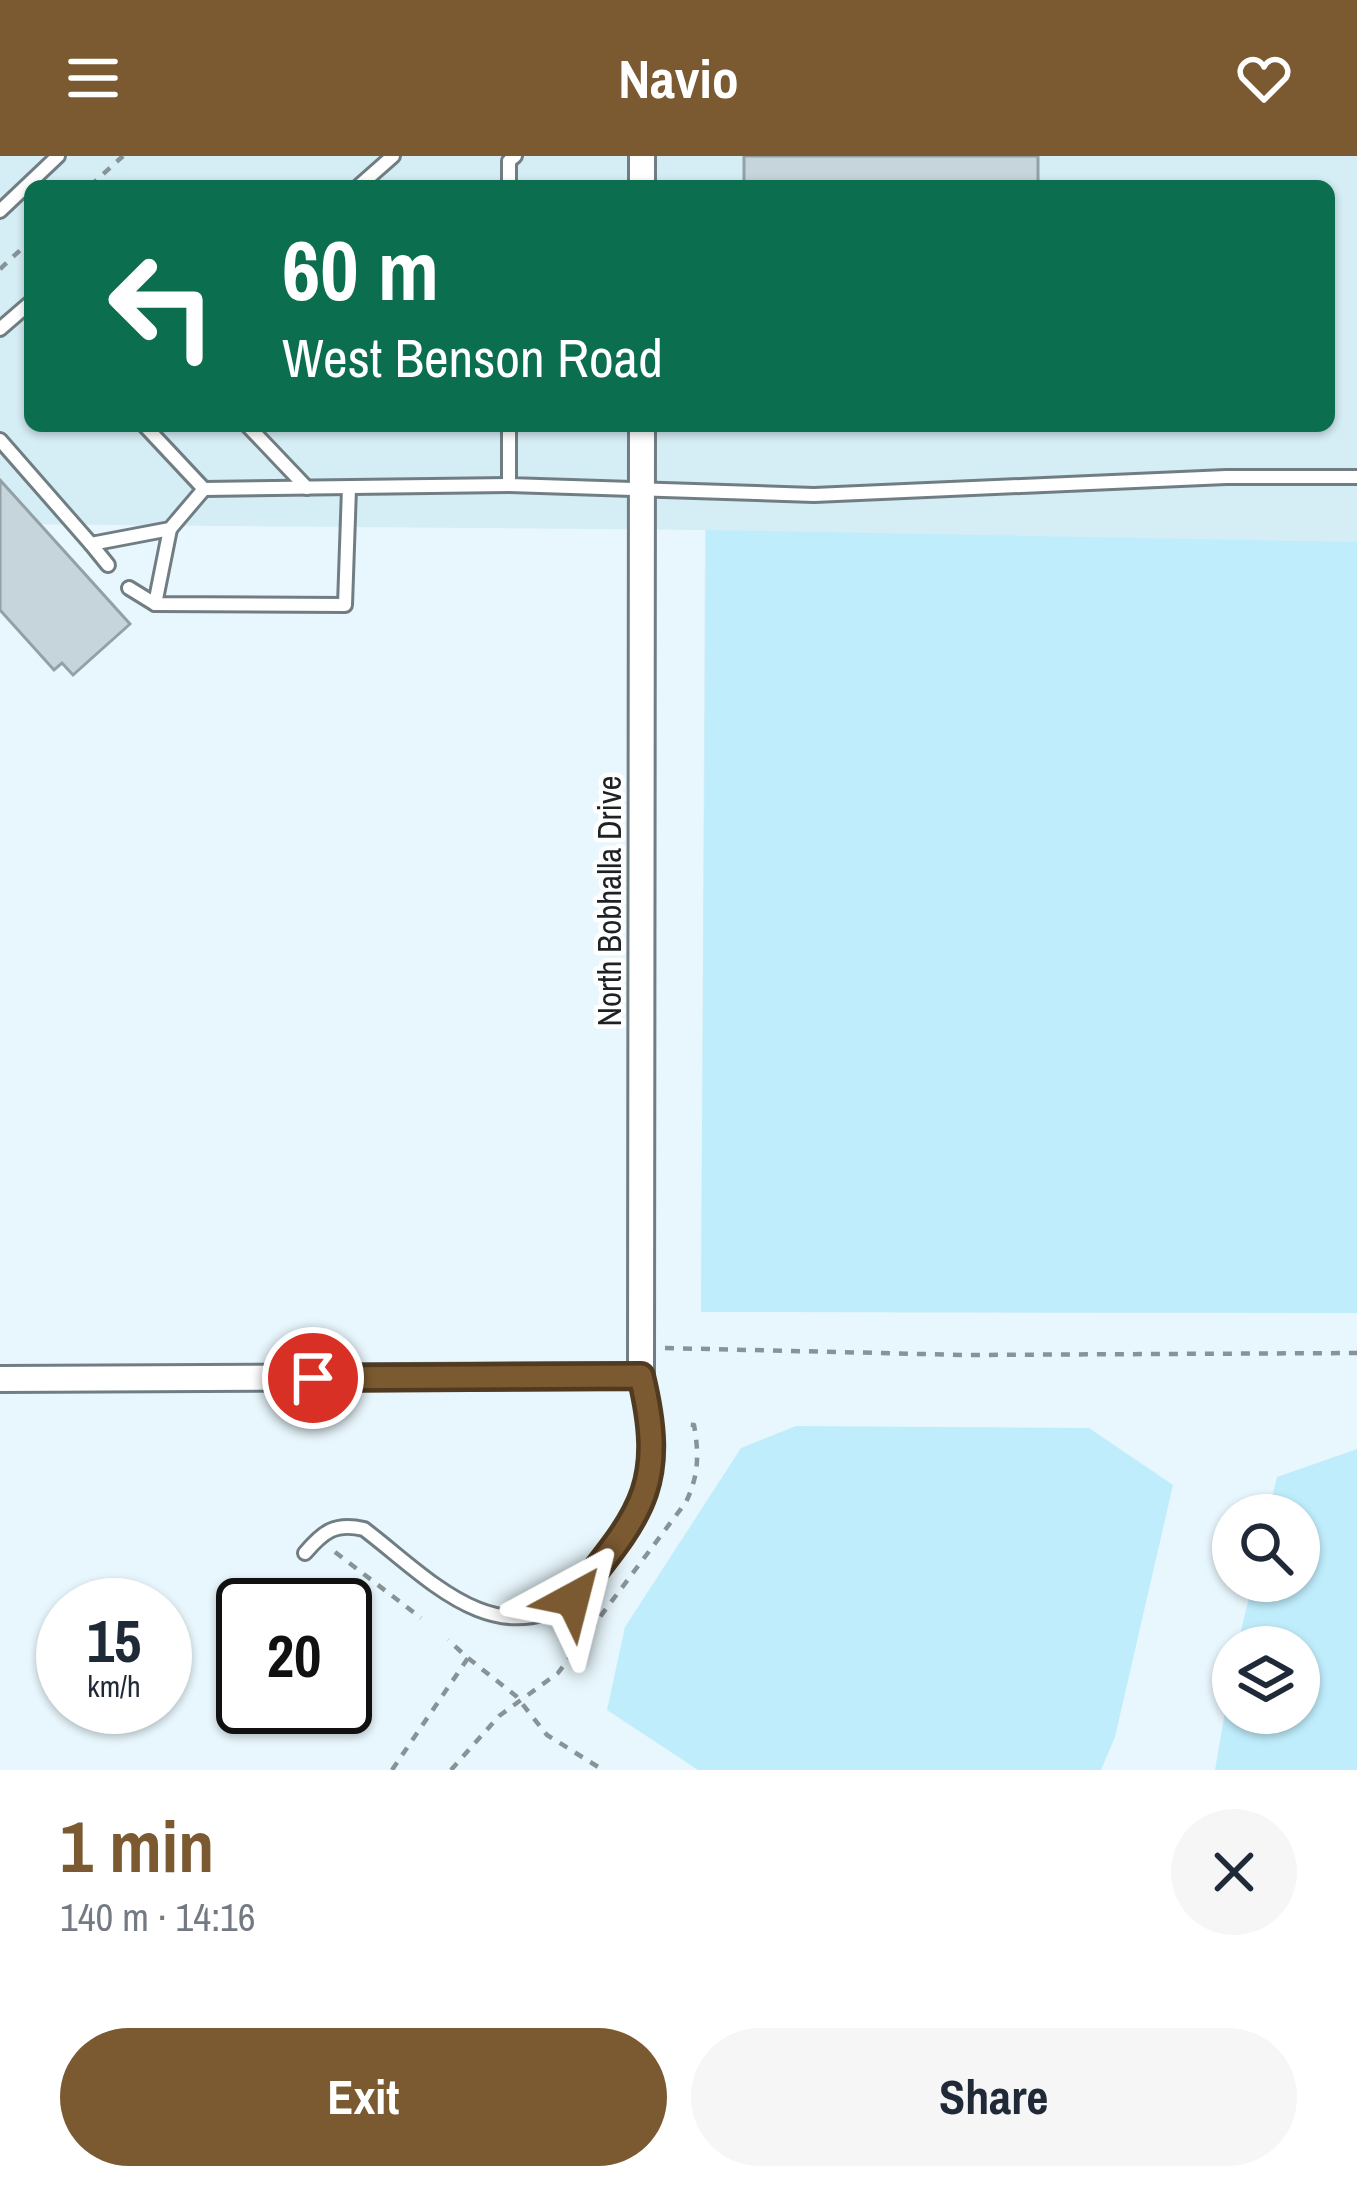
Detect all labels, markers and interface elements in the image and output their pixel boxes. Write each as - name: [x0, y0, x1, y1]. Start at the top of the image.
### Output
- text: Navio: [618, 42, 739, 115]
- icon: menu: [60, 45, 126, 111]
- icon: heart: [1231, 45, 1297, 111]
- text: 60 m: [282, 213, 439, 326]
- icon: left: [84, 228, 240, 384]
- text: West Benson Road: [282, 321, 663, 394]
- street label: North Bobhalla Drive: [587, 775, 631, 1027]
- pin: [262, 1327, 364, 1429]
- icon: arrive: [280, 1345, 346, 1411]
- map controls: [1212, 1494, 1320, 1734]
- button: search: [1212, 1494, 1320, 1602]
- position arrow: [510, 1536, 636, 1662]
- speed limit sign: 20: [216, 1578, 372, 1734]
- text: 15: [87, 1600, 141, 1681]
- button: layers: [1212, 1626, 1320, 1734]
- text: km/h: [87, 1666, 141, 1706]
- text: 1 min: [60, 1797, 214, 1894]
- button: close: [1171, 1809, 1297, 1935]
- text: 140 m · 14:16: [60, 1891, 256, 1943]
- button: Exit: [60, 2028, 667, 2166]
- button: Share: [691, 2028, 1297, 2166]

